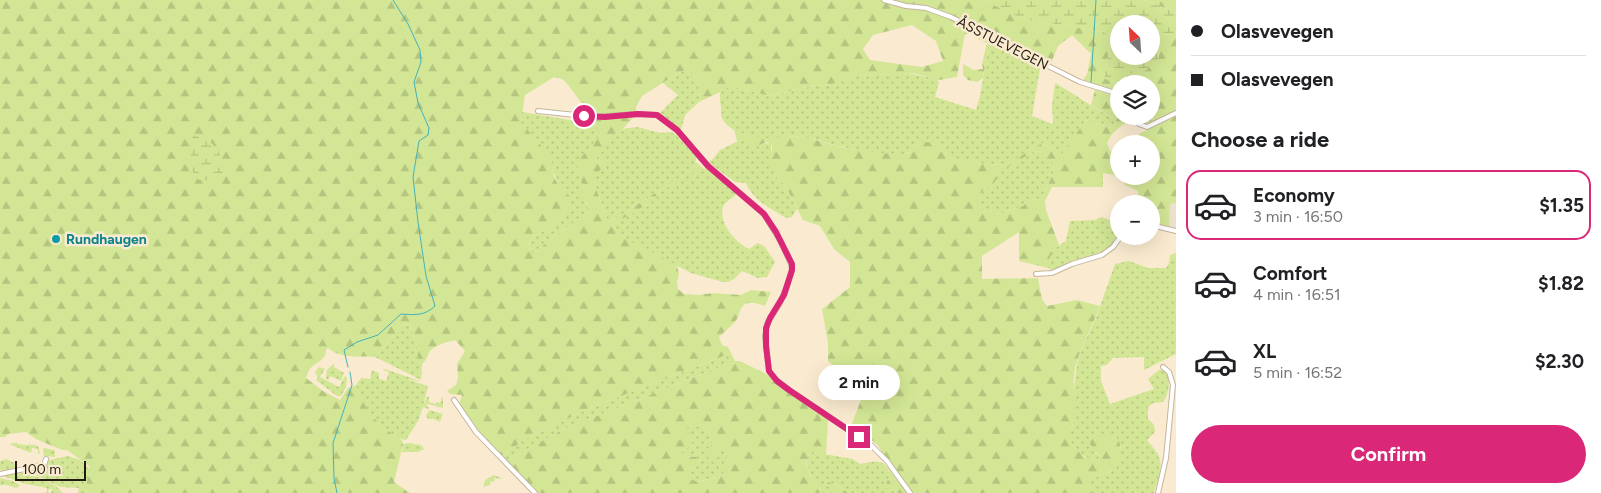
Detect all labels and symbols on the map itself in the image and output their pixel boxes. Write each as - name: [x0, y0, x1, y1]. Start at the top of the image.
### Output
- street label: ÅSSTUEVEGEN: [954, 13, 1051, 74]
- north arrow: [1110, 15, 1160, 65]
- route start: [573, 105, 595, 127]
- place label: Rundhaugen: [66, 231, 147, 248]
- marker: Rundhaugen: [50, 233, 62, 245]
- callout: 2 min: [818, 364, 900, 400]
- route end: [848, 426, 870, 448]
- scale bar: [15, 458, 86, 481]

